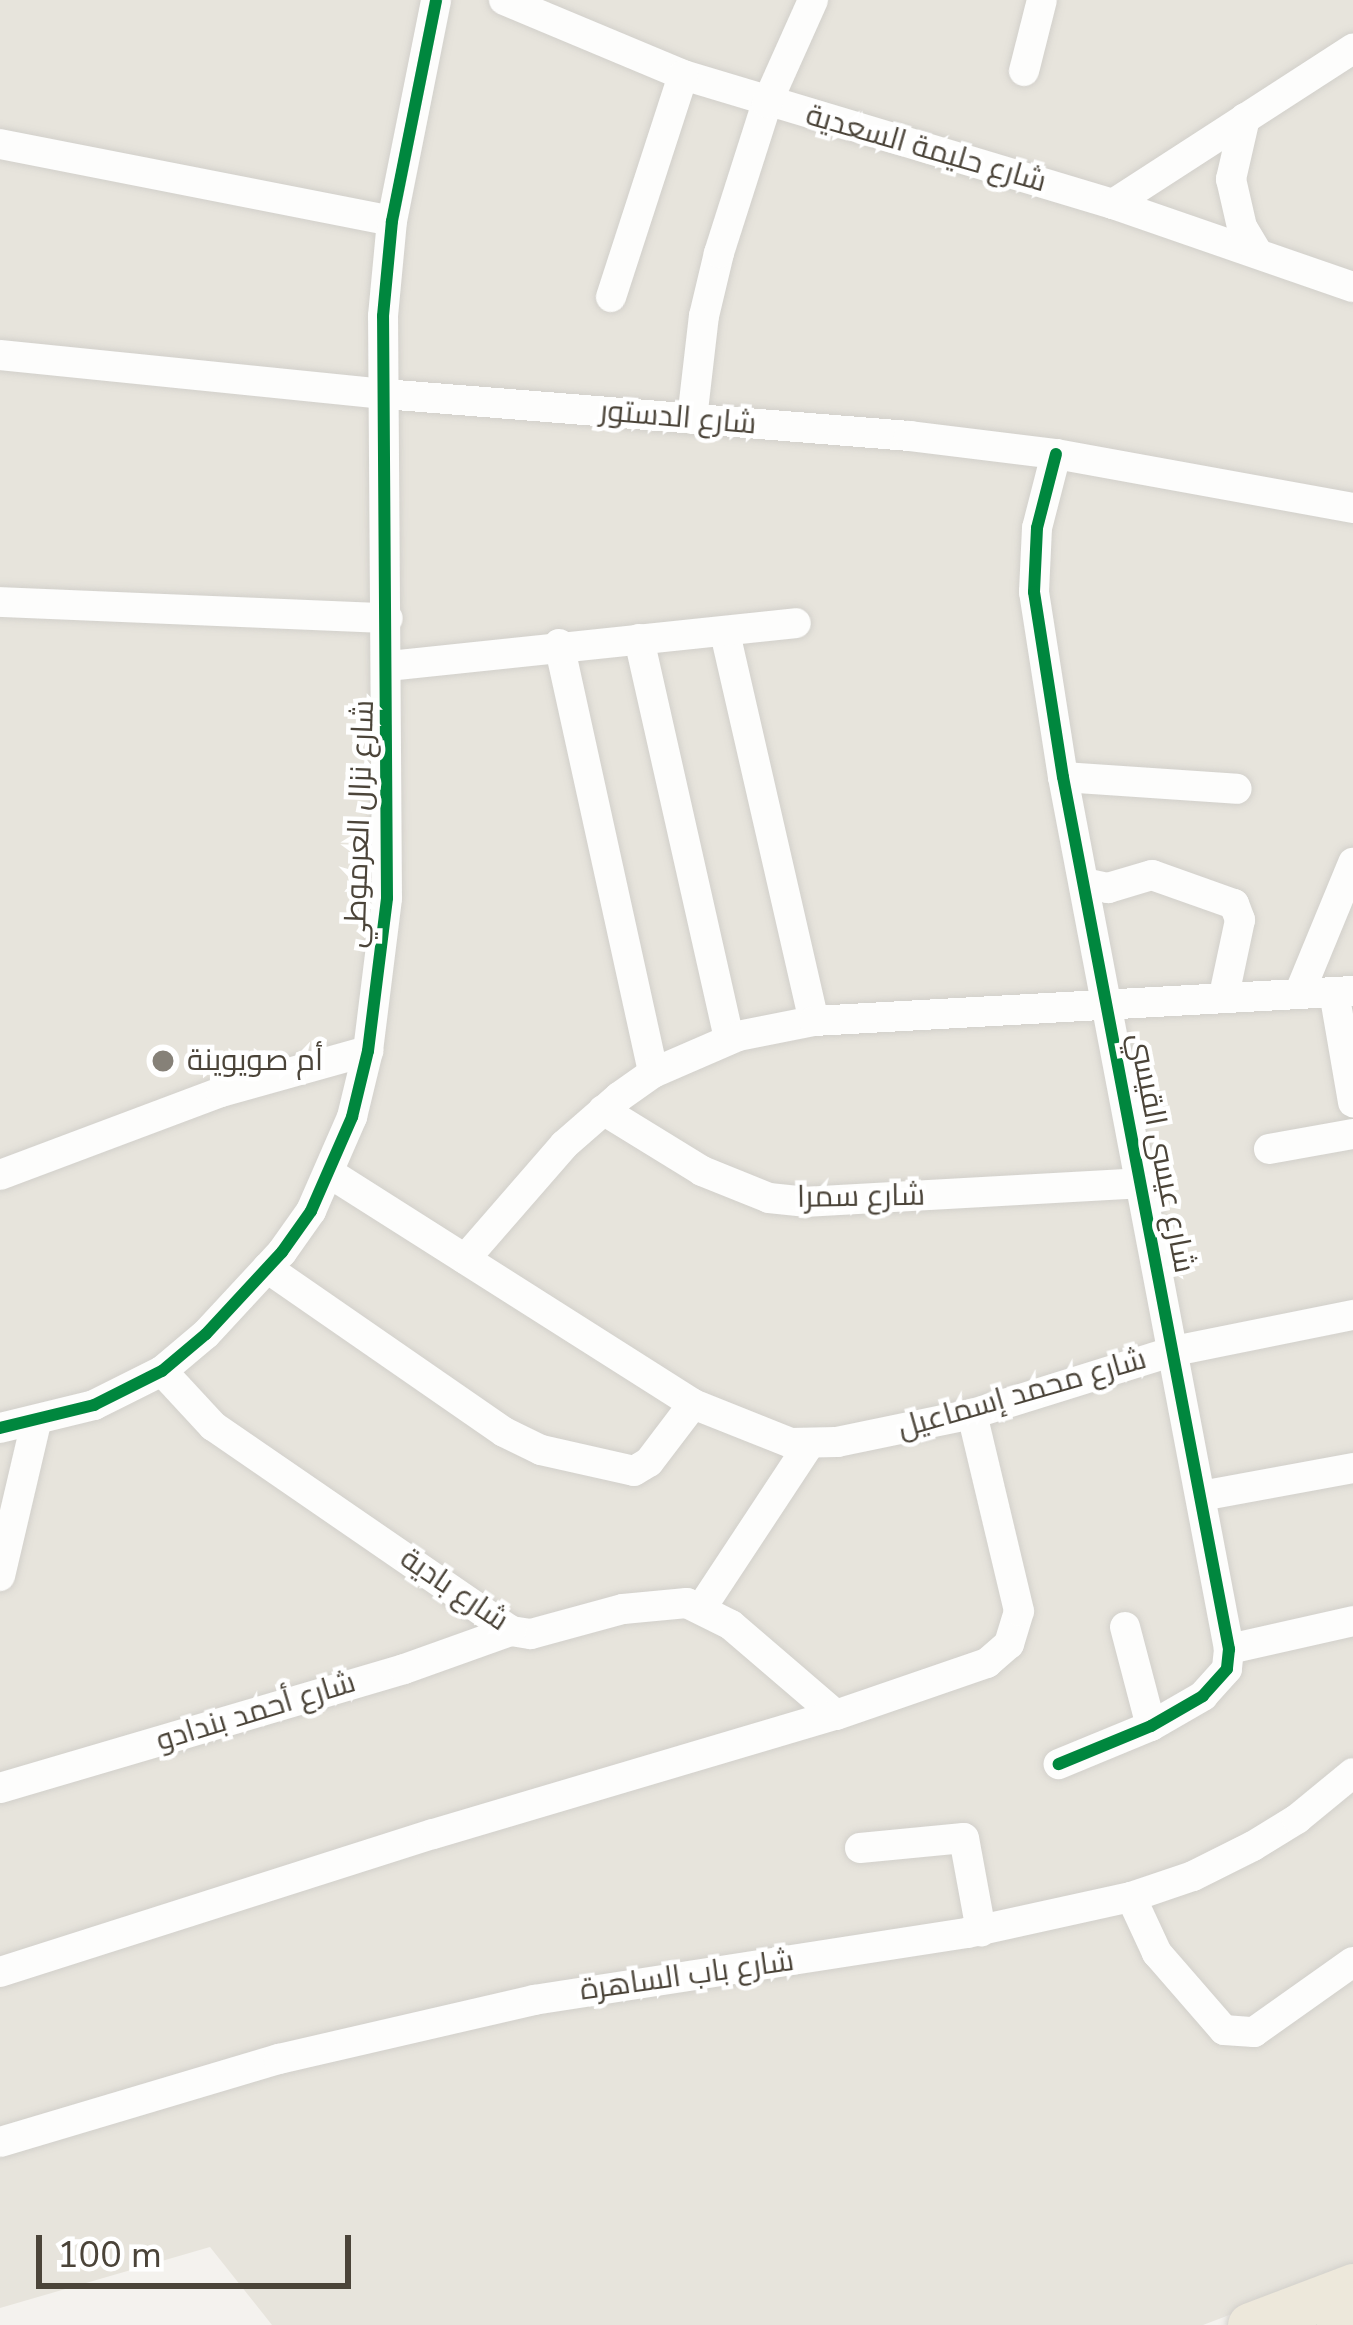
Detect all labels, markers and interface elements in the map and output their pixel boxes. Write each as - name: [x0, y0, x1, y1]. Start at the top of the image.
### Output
- street label: شارع حليمة السعدية: [802, 97, 1050, 201]
- street label: شارع الدستور: [598, 393, 758, 443]
- street label: شارع نزال العرموطي: [338, 699, 382, 949]
- street label: شارع عيسى القيسي: [1120, 1030, 1202, 1276]
- place label: أم صويوينة: [187, 1043, 323, 1079]
- marker: أم صويوينة: [150, 1048, 176, 1074]
- street label: شارع سمرا: [797, 1178, 925, 1216]
- street label: شارع محمد إسماعيل: [894, 1341, 1150, 1447]
- street label: شارع بادية: [393, 1541, 515, 1639]
- street label: شارع أحمد بندادو: [152, 1665, 360, 1759]
- street label: شارع باب الساهرة: [578, 1943, 796, 2009]
- scale bar: [42, 2211, 357, 2285]
- text: 100 m: [57, 2231, 162, 2280]

